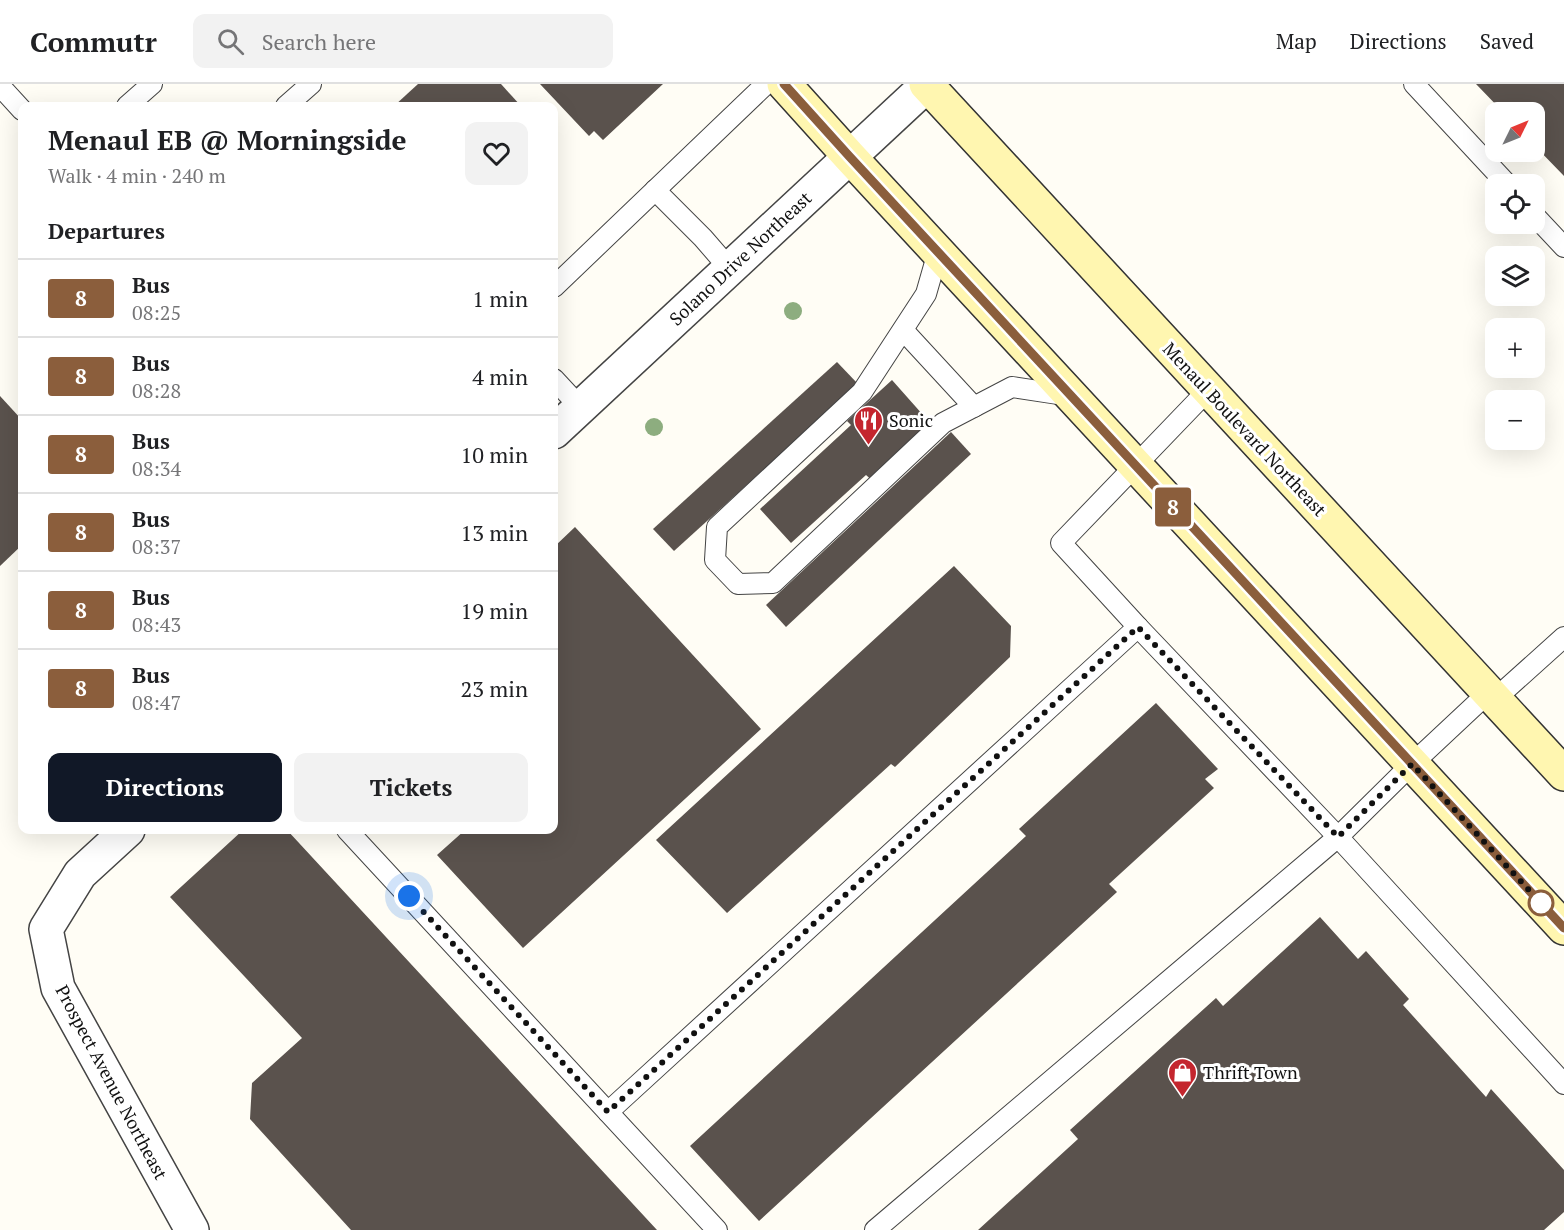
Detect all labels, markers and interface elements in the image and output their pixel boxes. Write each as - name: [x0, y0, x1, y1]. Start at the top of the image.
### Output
- search box: [193, 14, 613, 68]
- text: Commutr: [30, 23, 157, 60]
- icon: search: [214, 25, 247, 58]
- text: Search here: [262, 27, 376, 56]
- text: Map: [1276, 27, 1317, 55]
- text: Directions: [1350, 27, 1447, 55]
- text: Saved: [1480, 27, 1534, 55]
- north arrow: [1485, 102, 1545, 162]
- map controls: [1485, 102, 1545, 450]
- text: Menaul EB @ Morningside: [48, 121, 407, 158]
- button: heart: [465, 122, 528, 185]
- text: Walk · 4 min · 240 m: [48, 162, 226, 189]
- button: locate: [1485, 174, 1545, 234]
- street label: Solano Drive Northeast: [664, 185, 817, 330]
- text: Departures: [48, 216, 165, 245]
- button: layers: [1485, 246, 1545, 306]
- text: Bus: [132, 270, 170, 299]
- text: 8: [75, 284, 87, 312]
- text: 1 min: [472, 284, 528, 313]
- text: 08:25: [132, 299, 181, 326]
- button: +: [1485, 318, 1545, 378]
- street label: Menaul Boulevard Northeast: [1158, 337, 1332, 521]
- text: Bus: [132, 348, 170, 377]
- text: 8: [75, 362, 87, 390]
- text: 4 min: [472, 362, 528, 391]
- text: 08:28: [132, 377, 181, 404]
- button: −: [1485, 390, 1545, 450]
- restaurant icon: Sonic: [852, 404, 884, 446]
- place label: Sonic: [889, 408, 933, 432]
- text: Bus: [132, 426, 170, 455]
- text: 8: [75, 440, 87, 468]
- text: 10 min: [461, 440, 528, 469]
- text: 08:34: [132, 455, 181, 482]
- line badge: 8: [1154, 488, 1192, 526]
- text: 8: [1167, 493, 1179, 521]
- text: Bus: [132, 504, 170, 533]
- text: 8: [75, 518, 87, 546]
- text: 13 min: [461, 518, 528, 547]
- text: 08:37: [132, 533, 181, 560]
- text: Bus: [132, 582, 170, 611]
- text: 8: [75, 596, 87, 624]
- text: 19 min: [461, 596, 528, 625]
- text: 08:43: [132, 611, 181, 638]
- text: Bus: [132, 660, 170, 689]
- text: 8: [75, 674, 87, 702]
- text: 23 min: [461, 674, 528, 703]
- text: 08:47: [132, 689, 181, 716]
- button: Directions: [48, 753, 282, 822]
- button: Tickets: [294, 753, 528, 822]
- your location: [394, 881, 424, 911]
- unlabelled marker: [1528, 890, 1554, 916]
- street label: Prospect Avenue Northeast: [50, 981, 174, 1184]
- shop icon: Thrift Town: [1166, 1056, 1198, 1098]
- place label: Thrift Town: [1203, 1060, 1298, 1084]

